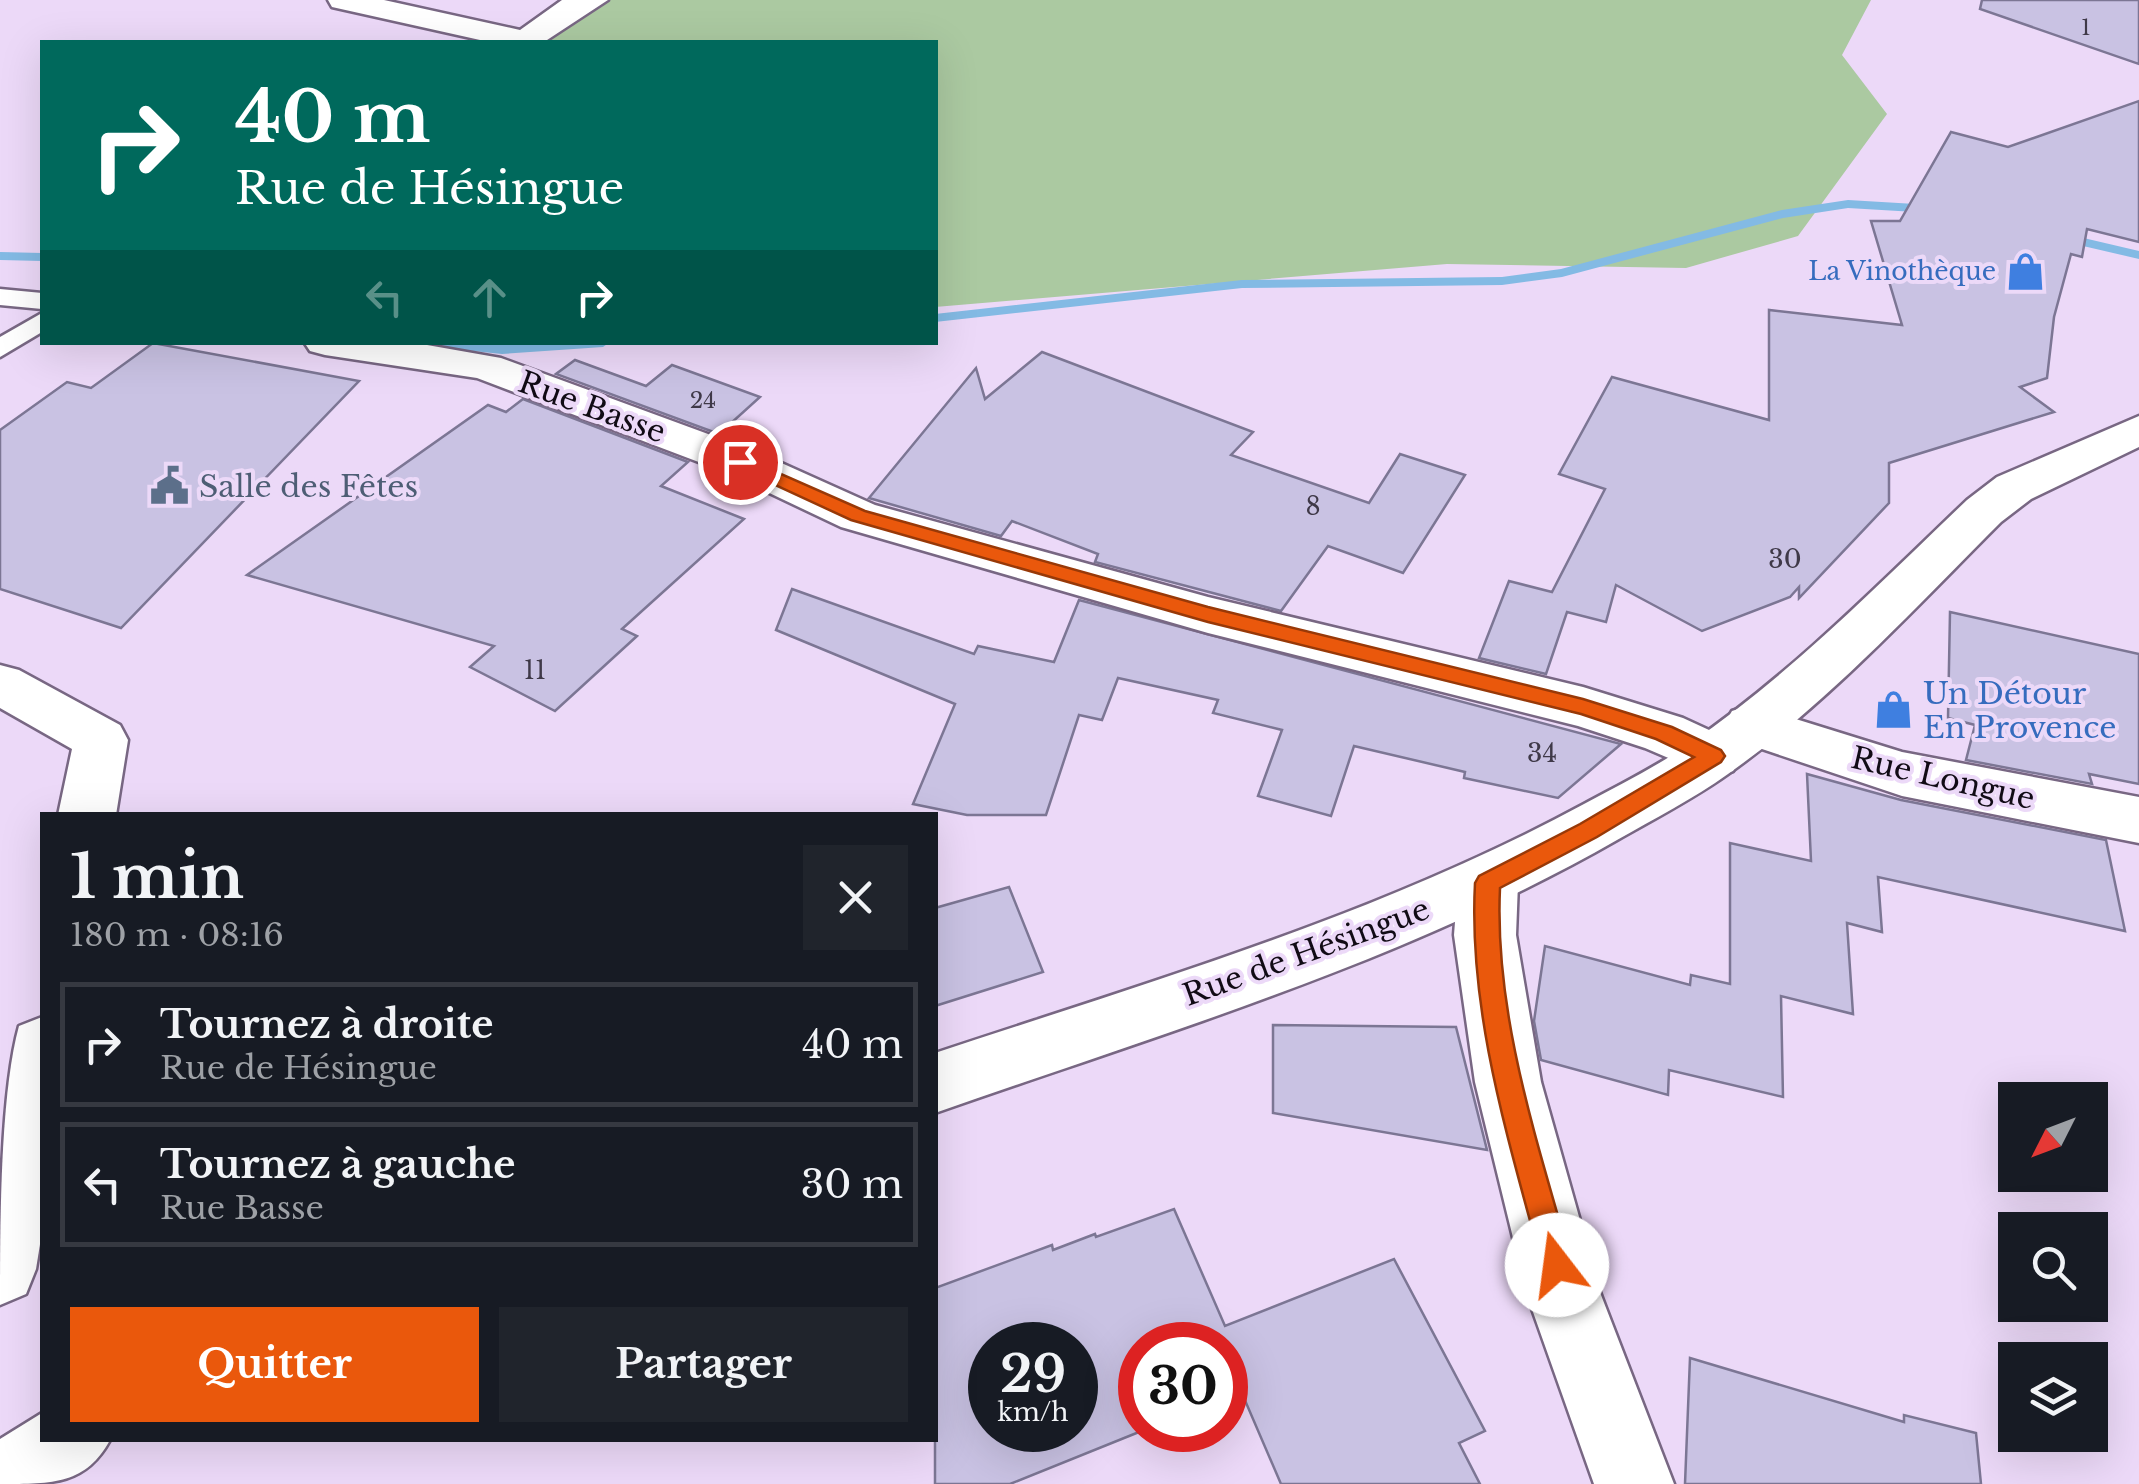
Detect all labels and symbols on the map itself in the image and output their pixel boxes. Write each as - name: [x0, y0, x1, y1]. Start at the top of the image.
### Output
- house number: 1: [2081, 14, 2091, 41]
- shop icon: La Vinothèque: [2005, 250, 2047, 292]
- place label: La Vinothèque: [1808, 256, 1996, 287]
- street label: Rue Basse: [513, 363, 671, 451]
- house number: 24: [690, 387, 716, 414]
- pin: [698, 420, 783, 505]
- public building icon: Salle des Fêtes: [148, 465, 190, 507]
- place label: Salle des Fêtes: [199, 468, 418, 505]
- house number: 8: [1305, 491, 1321, 522]
- house number: 30: [1768, 544, 1802, 575]
- house number: 11: [524, 655, 546, 686]
- place label: Un Détour En Provence: [1923, 675, 2116, 746]
- shop icon: Un Détour En Provence: [1872, 689, 1914, 731]
- house number: 34: [1527, 738, 1557, 769]
- street label: Rue Longue: [1848, 739, 2038, 817]
- street label: Rue de Hésingue: [1178, 890, 1434, 1014]
- north arrow: [1998, 1082, 2108, 1192]
- position arrow: [1505, 1213, 1609, 1317]
- speed limit sign: 30: [1118, 1322, 1248, 1452]

